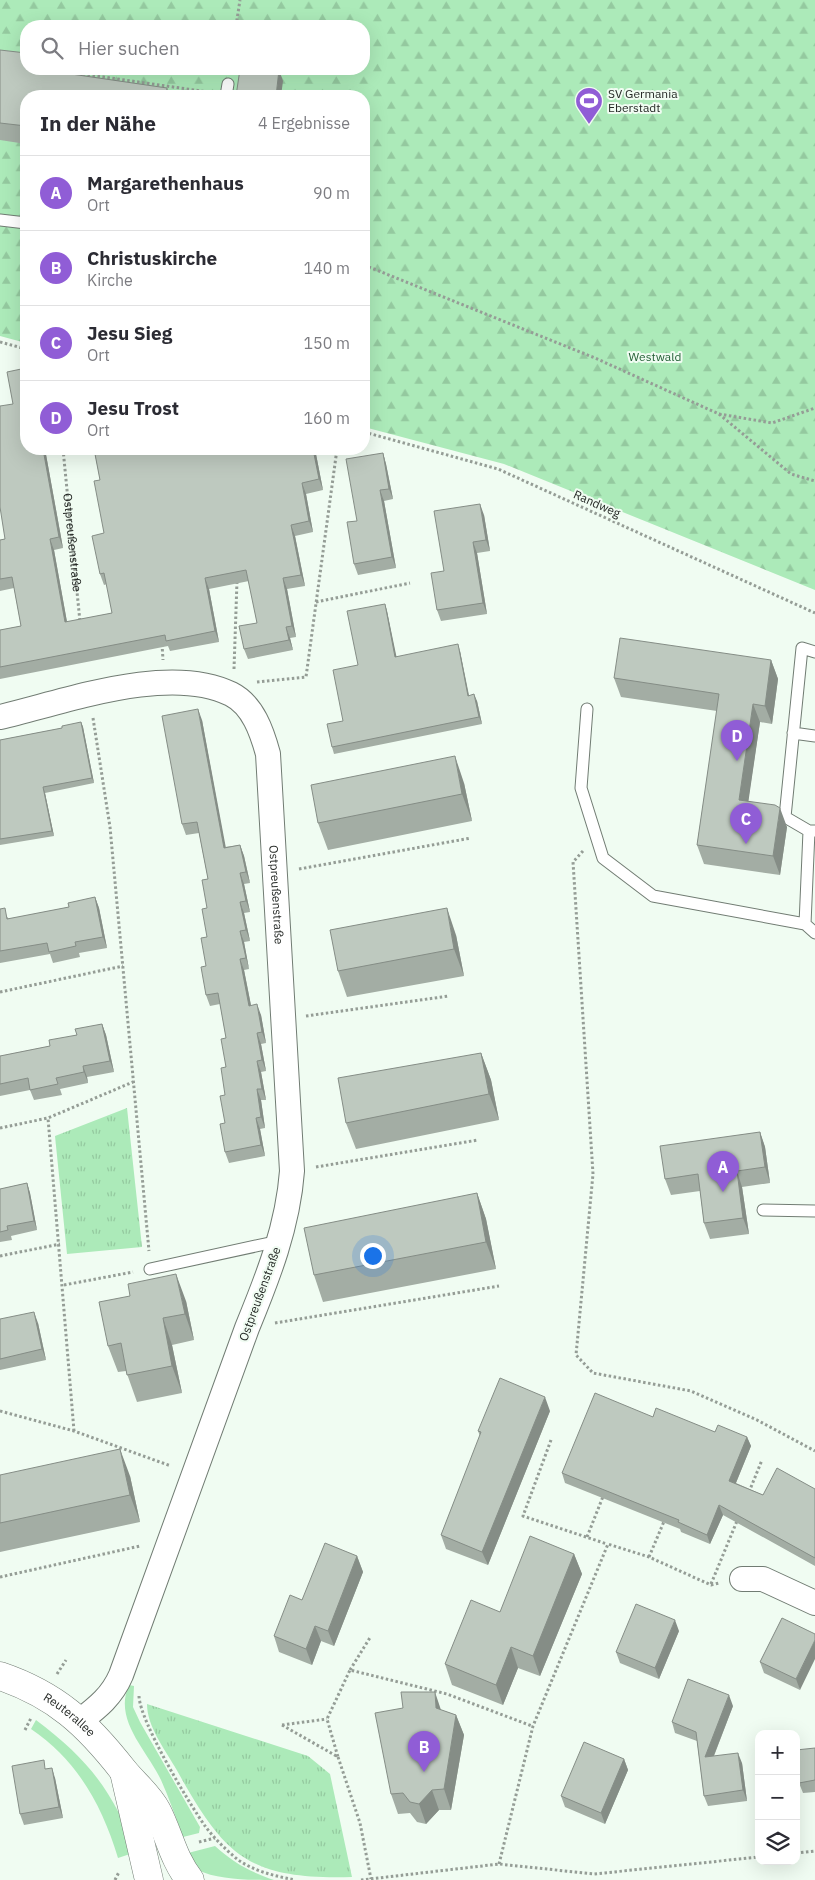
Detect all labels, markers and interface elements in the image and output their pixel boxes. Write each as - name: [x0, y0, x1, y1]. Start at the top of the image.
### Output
- search box: [20, 20, 370, 75]
- icon: search: [38, 34, 66, 62]
- text: Hier suchen: [78, 36, 180, 60]
- sports icon: SV Germania Eberstadt: [574, 86, 604, 125]
- place label: SV Germania Eberstadt: [608, 86, 678, 115]
- text: In der Nähe: [40, 109, 156, 137]
- text: 4 Ergebnisse: [258, 113, 350, 133]
- text: Margarethenhaus: [87, 171, 244, 195]
- text: A: [51, 183, 61, 203]
- text: 90 m: [313, 183, 350, 203]
- text: Ort: [87, 195, 110, 215]
- text: Christuskirche: [87, 246, 217, 270]
- text: B: [51, 258, 61, 278]
- text: 140 m: [303, 258, 350, 278]
- text: Kirche: [87, 270, 133, 290]
- text: Jesu Sieg: [87, 321, 172, 345]
- text: C: [51, 333, 61, 353]
- text: 150 m: [303, 333, 350, 353]
- text: Ort: [87, 345, 110, 365]
- park label: Westwald: [629, 349, 681, 364]
- text: Jesu Trost: [87, 396, 179, 420]
- text: D: [50, 408, 62, 428]
- text: 160 m: [303, 408, 350, 428]
- text: Ort: [87, 420, 110, 440]
- street label: Randweg: [571, 487, 624, 521]
- street label: Ostpreußenstraße: [60, 492, 85, 593]
- pin: D: [721, 720, 753, 761]
- pin: C: [730, 803, 762, 844]
- street label: Ostpreußenstraße: [266, 845, 287, 945]
- pin: A: [707, 1151, 739, 1192]
- your location: [360, 1243, 386, 1269]
- street label: Ostpreußenstraße: [236, 1244, 284, 1343]
- street label: Reuterallee: [41, 1689, 99, 1740]
- map controls: [755, 1730, 800, 1865]
- button: +: [755, 1730, 800, 1775]
- pin: B: [408, 1731, 440, 1772]
- button: −: [755, 1775, 800, 1820]
- button: layers: [755, 1820, 800, 1865]

